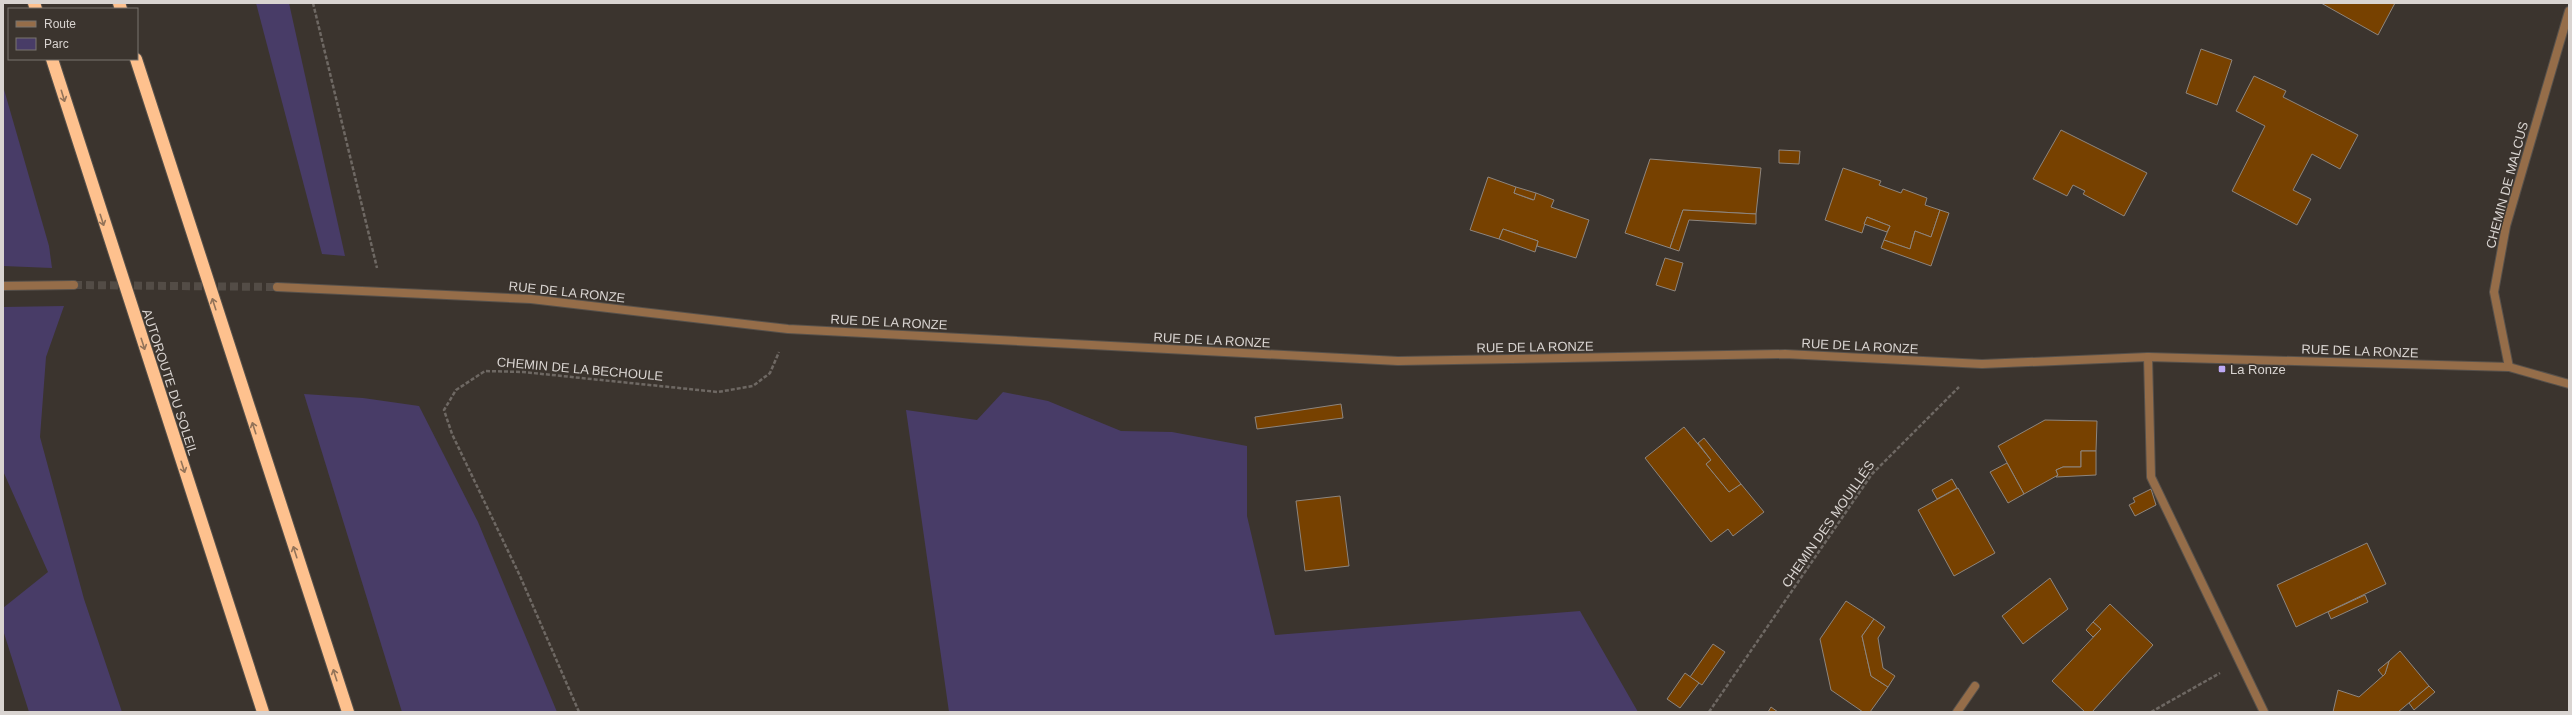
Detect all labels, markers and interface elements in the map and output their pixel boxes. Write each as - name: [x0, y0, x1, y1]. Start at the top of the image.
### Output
- legend: [8, 8, 138, 60]
- text: Route: [44, 17, 76, 31]
- text: Parc: [44, 37, 69, 51]
- one-way arrow: [60, 90, 67, 103]
- street label: CHEMIN DE MALCUS: [2483, 120, 2531, 250]
- one-way arrow: [99, 214, 106, 227]
- street label: RUE DE LA RONZE: [508, 278, 626, 306]
- one-way arrow: [210, 298, 217, 311]
- street label: AUTOROUTE DU SOLEIL: [139, 307, 201, 457]
- street label: RUE DE LA RONZE: [830, 311, 948, 333]
- street label: RUE DE LA RONZE: [1153, 329, 1271, 351]
- street label: RUE DE LA RONZE: [1801, 335, 1919, 357]
- one-way arrow: [139, 337, 147, 349]
- street label: RUE DE LA RONZE: [1476, 338, 1594, 356]
- street label: RUE DE LA RONZE: [2301, 341, 2419, 361]
- street label: CHEMIN DE LA BECHOULE: [496, 354, 664, 384]
- place label: La Ronze: [2230, 362, 2286, 377]
- marker: La Ronze: [2217, 364, 2227, 374]
- one-way arrow: [250, 422, 257, 435]
- street label: CHEMIN DES MOUILLÉS: [1779, 458, 1878, 590]
- one-way arrow: [180, 461, 187, 474]
- one-way arrow: [290, 546, 298, 558]
- one-way arrow: [331, 669, 339, 681]

